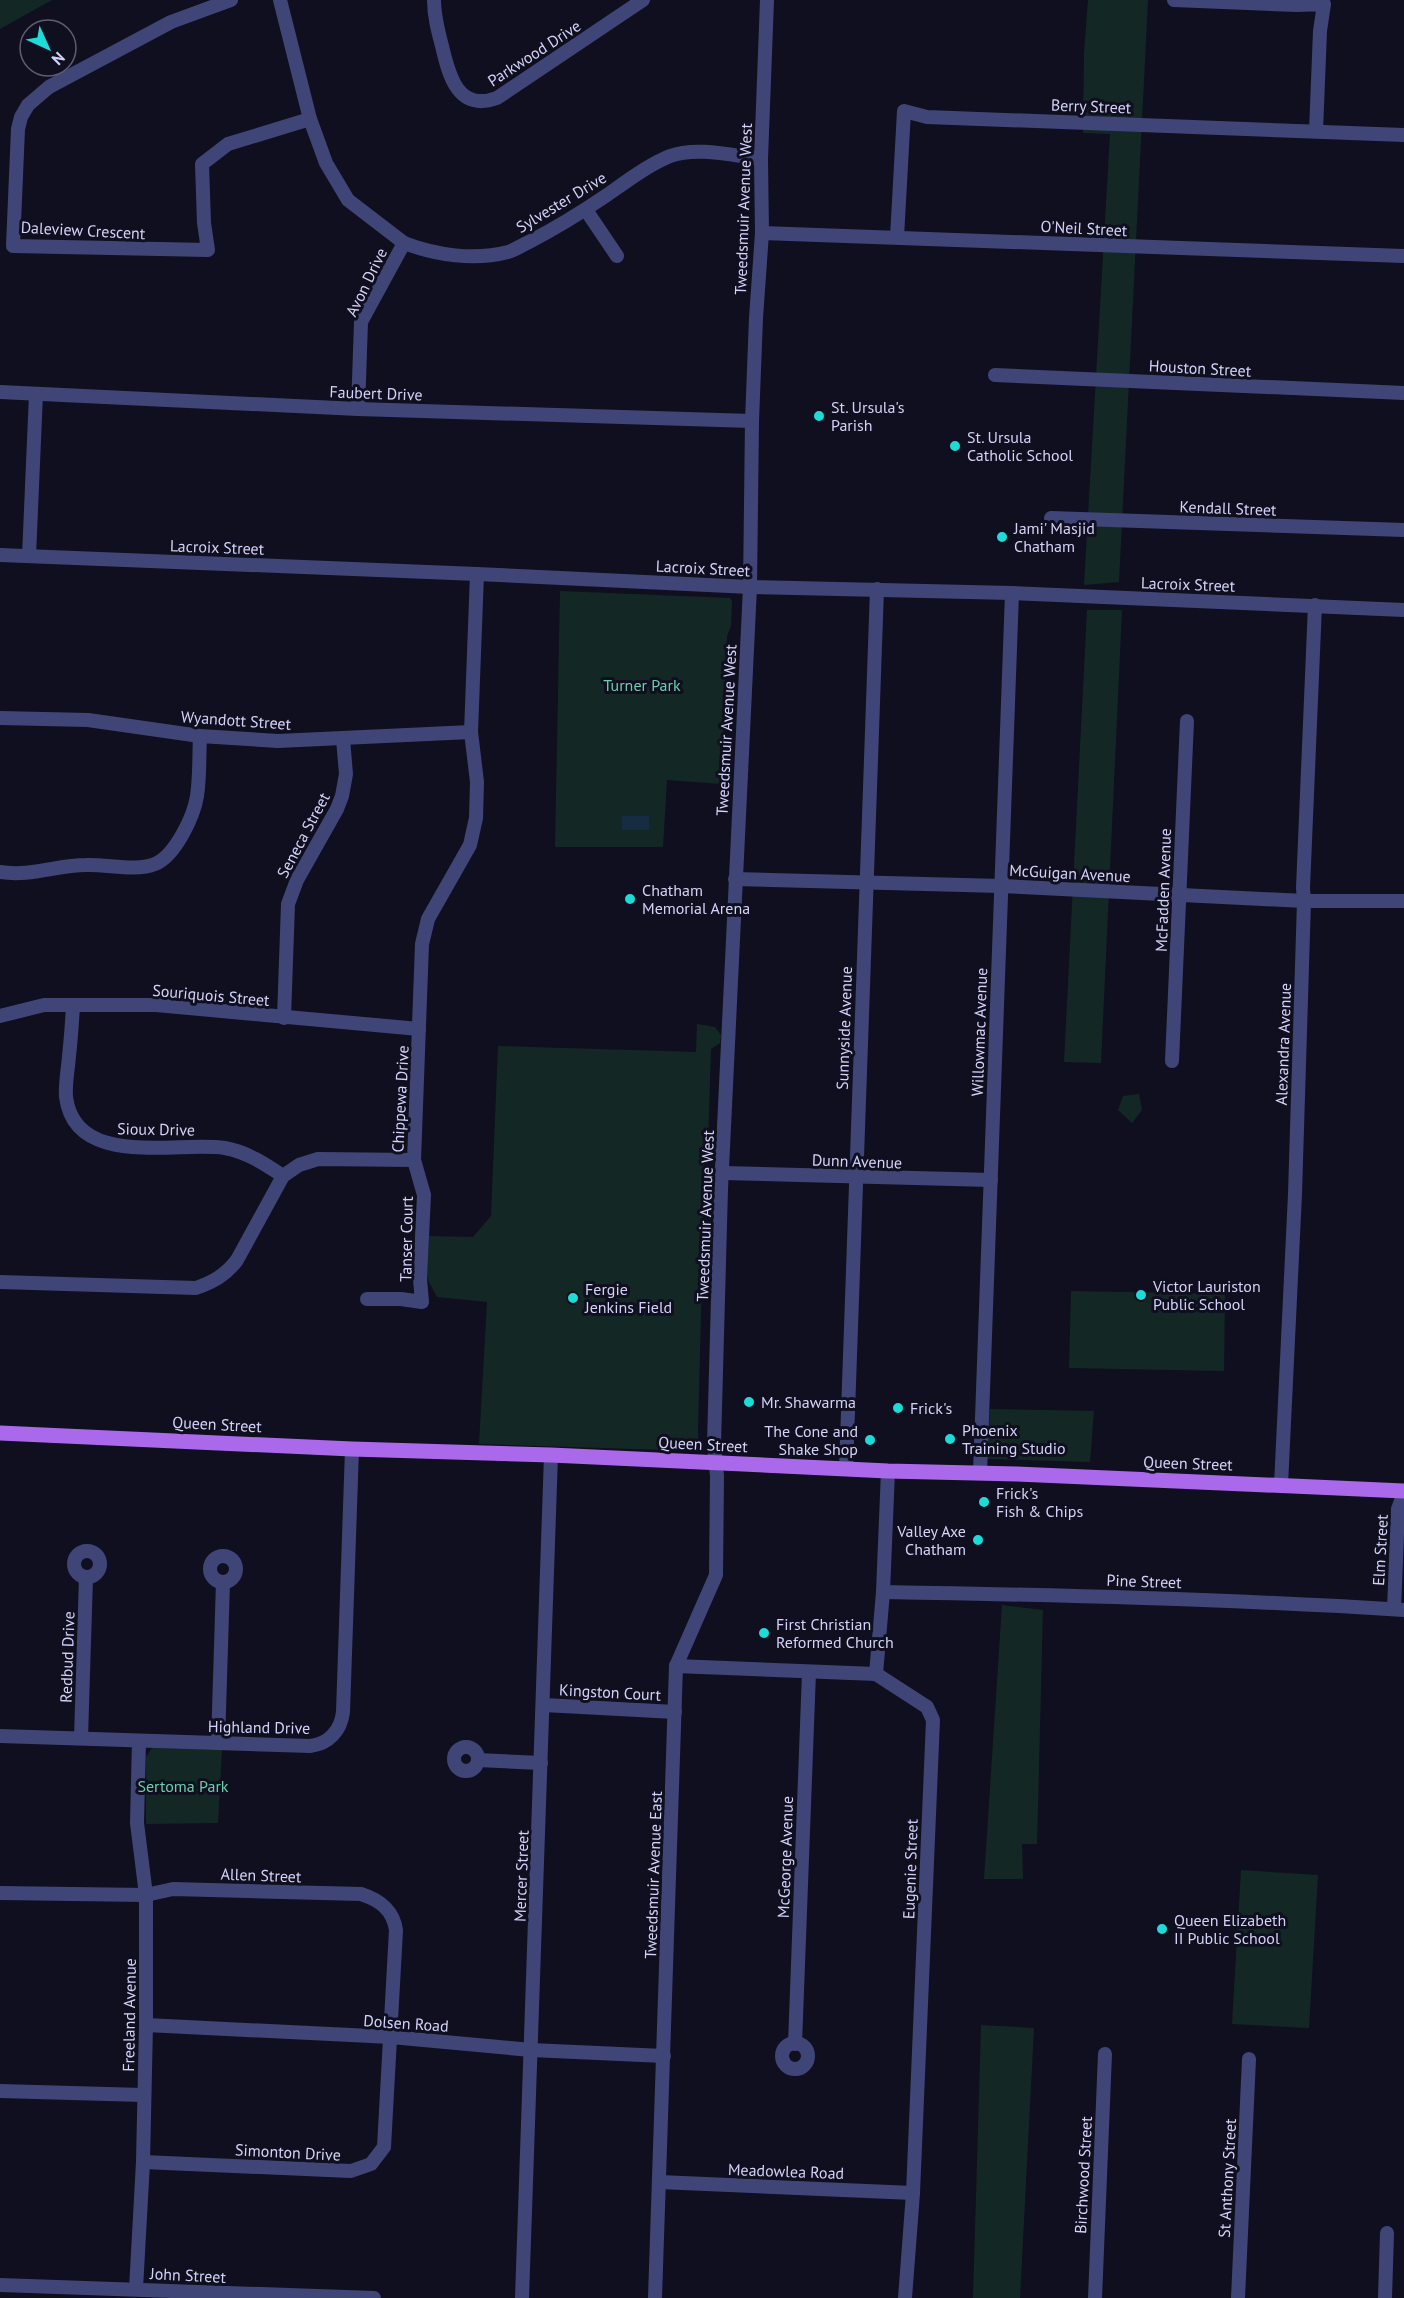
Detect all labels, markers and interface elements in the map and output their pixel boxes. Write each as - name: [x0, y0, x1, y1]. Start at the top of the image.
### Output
- street label: Parkwood Drive: [484, 16, 584, 90]
- north arrow: [18, 18, 78, 78]
- text: N: [48, 48, 69, 69]
- street label: Berry Street: [1050, 95, 1132, 117]
- street label: Tweedsmuir Avenue West: [730, 122, 756, 295]
- street label: Sylvester Drive: [512, 167, 610, 237]
- street label: O'Neil Street: [1040, 216, 1128, 240]
- street label: Daleview Crescent: [20, 217, 146, 243]
- street label: Avon Drive: [341, 244, 391, 320]
- street label: Houston Street: [1148, 355, 1252, 381]
- street label: Faubert Drive: [329, 381, 423, 405]
- place label: St. Ursula's Parish: [831, 397, 905, 435]
- marker: St. Ursula's Parish: [812, 409, 826, 423]
- place label: St. Ursula Catholic School: [967, 427, 1073, 465]
- marker: St. Ursula Catholic School: [948, 439, 962, 453]
- street label: Kendall Street: [1179, 496, 1277, 520]
- place label: Jami' Masjid Chatham: [1013, 518, 1095, 556]
- marker: Jami' Masjid Chatham: [995, 530, 1009, 544]
- street label: Lacroix Street: [170, 535, 265, 559]
- street label: Lacroix Street: [655, 556, 751, 580]
- street label: Lacroix Street: [1141, 572, 1236, 596]
- street label: Tweedsmuir Avenue West: [712, 643, 741, 816]
- park label: Turner Park: [603, 675, 681, 695]
- street label: Wyandott Street: [180, 706, 292, 734]
- street label: Seneca Street: [272, 788, 334, 881]
- street label: McFadden Avenue: [1151, 828, 1175, 952]
- street label: McGuigan Avenue: [1009, 860, 1131, 886]
- place label: Chatham Memorial Arena: [642, 880, 750, 918]
- marker: Chatham Memorial Arena: [623, 892, 637, 906]
- street label: Sunnyside Avenue: [832, 966, 856, 1090]
- street label: Willowmac Avenue: [967, 967, 991, 1097]
- street label: Souriquois Street: [152, 980, 271, 1010]
- street label: Alexandra Avenue: [1271, 982, 1295, 1106]
- street label: Chippewa Drive: [387, 1045, 413, 1153]
- street label: Sioux Drive: [117, 1118, 195, 1140]
- street label: Tweedsmuir Avenue West: [692, 1129, 718, 1302]
- street label: Dunn Avenue: [812, 1149, 902, 1173]
- street label: Tanser Court: [395, 1195, 417, 1282]
- place label: Victor Lauriston Public School: [1152, 1276, 1261, 1314]
- place label: Fergie Jenkins Field: [584, 1279, 672, 1317]
- marker: Victor Lauriston Public School: [1134, 1288, 1148, 1302]
- marker: Fergie Jenkins Field: [566, 1291, 580, 1305]
- place label: Mr. Shawarma: [761, 1392, 856, 1412]
- marker: Mr. Shawarma: [742, 1395, 756, 1409]
- place label: Frick's: [910, 1398, 952, 1418]
- marker: Frick's: [891, 1401, 905, 1415]
- street label: Queen Street: [172, 1412, 263, 1436]
- place label: Phoenix Training Studio: [962, 1420, 1066, 1458]
- place label: The Cone and Shake Shop: [764, 1421, 858, 1459]
- street label: Queen Street: [658, 1432, 749, 1456]
- marker: Phoenix Training Studio: [943, 1432, 957, 1446]
- marker: The Cone and Shake Shop: [863, 1433, 877, 1447]
- street label: Queen Street: [1143, 1451, 1234, 1475]
- place label: Frick's Fish & Chips: [996, 1483, 1083, 1521]
- marker: Frick's Fish & Chips: [977, 1495, 991, 1509]
- street label: Elm Street: [1368, 1513, 1392, 1586]
- place label: Valley Axe Chatham: [896, 1521, 966, 1559]
- marker: Valley Axe Chatham: [971, 1533, 985, 1547]
- street label: Pine Street: [1106, 1570, 1183, 1592]
- street label: Redbud Drive: [55, 1611, 79, 1703]
- place label: First Christian Reformed Church: [776, 1614, 894, 1652]
- marker: First Christian Reformed Church: [757, 1626, 771, 1640]
- street label: Kingston Court: [558, 1679, 662, 1705]
- street label: Highland Drive: [208, 1716, 310, 1738]
- park label: Sertoma Park: [138, 1776, 229, 1796]
- street label: Tweedsmuir Avenue East: [640, 1790, 666, 1959]
- street label: McGeorge Avenue: [773, 1796, 797, 1918]
- street label: Eugenie Street: [898, 1818, 922, 1919]
- street label: Mercer Street: [509, 1829, 533, 1922]
- street label: Allen Street: [220, 1864, 302, 1886]
- place label: Queen Elizabeth II Public School: [1174, 1910, 1286, 1948]
- marker: Queen Elizabeth II Public School: [1155, 1922, 1169, 1936]
- street label: Freeland Avenue: [118, 1958, 140, 2072]
- street label: Dolsen Road: [363, 2010, 449, 2036]
- street label: Birchwood Street: [1070, 2115, 1096, 2234]
- street label: St Anthony Street: [1214, 2117, 1240, 2238]
- street label: Simonton Drive: [235, 2139, 341, 2165]
- street label: Meadowlea Road: [727, 2159, 845, 2183]
- street label: John Street: [149, 2263, 227, 2287]

